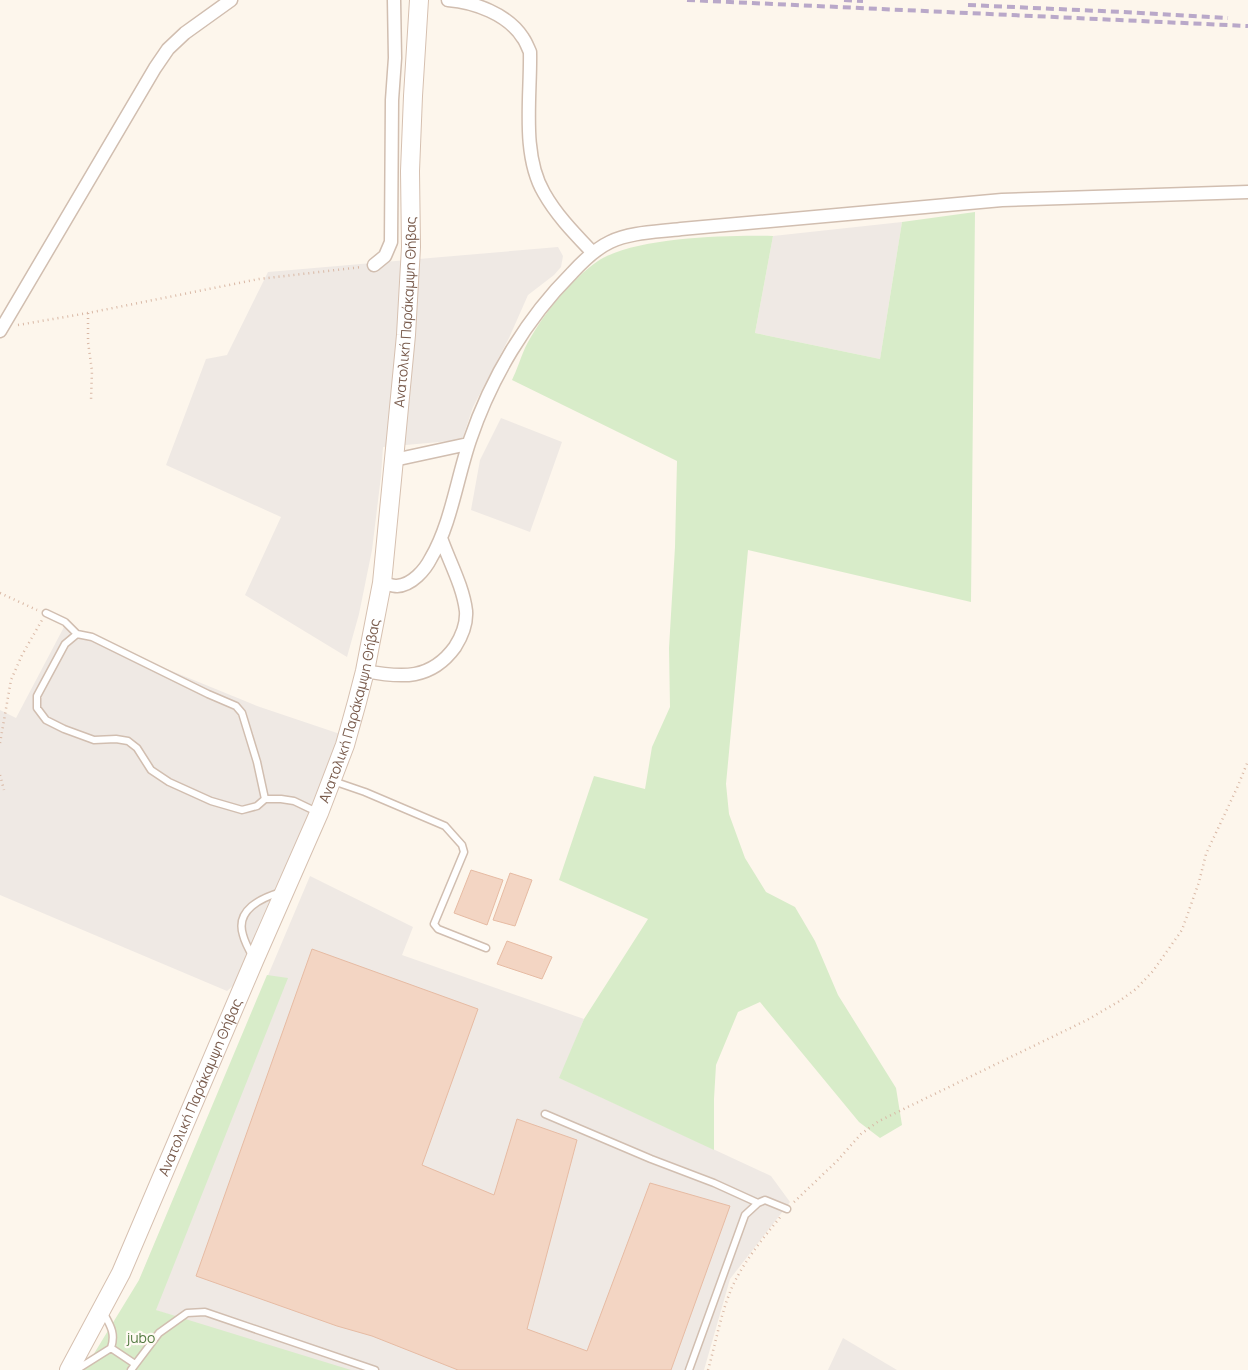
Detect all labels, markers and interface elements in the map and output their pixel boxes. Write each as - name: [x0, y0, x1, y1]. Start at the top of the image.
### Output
- street label: Ανατολική Παράκαμψη Θήβας: [389, 216, 420, 408]
- street label: Ανατολική Παράκαμψη Θήβας: [314, 616, 384, 806]
- street label: Ανατολική Παράκαμψη Θήβας: [153, 995, 246, 1179]
- park label: jubo: [126, 1328, 155, 1347]

